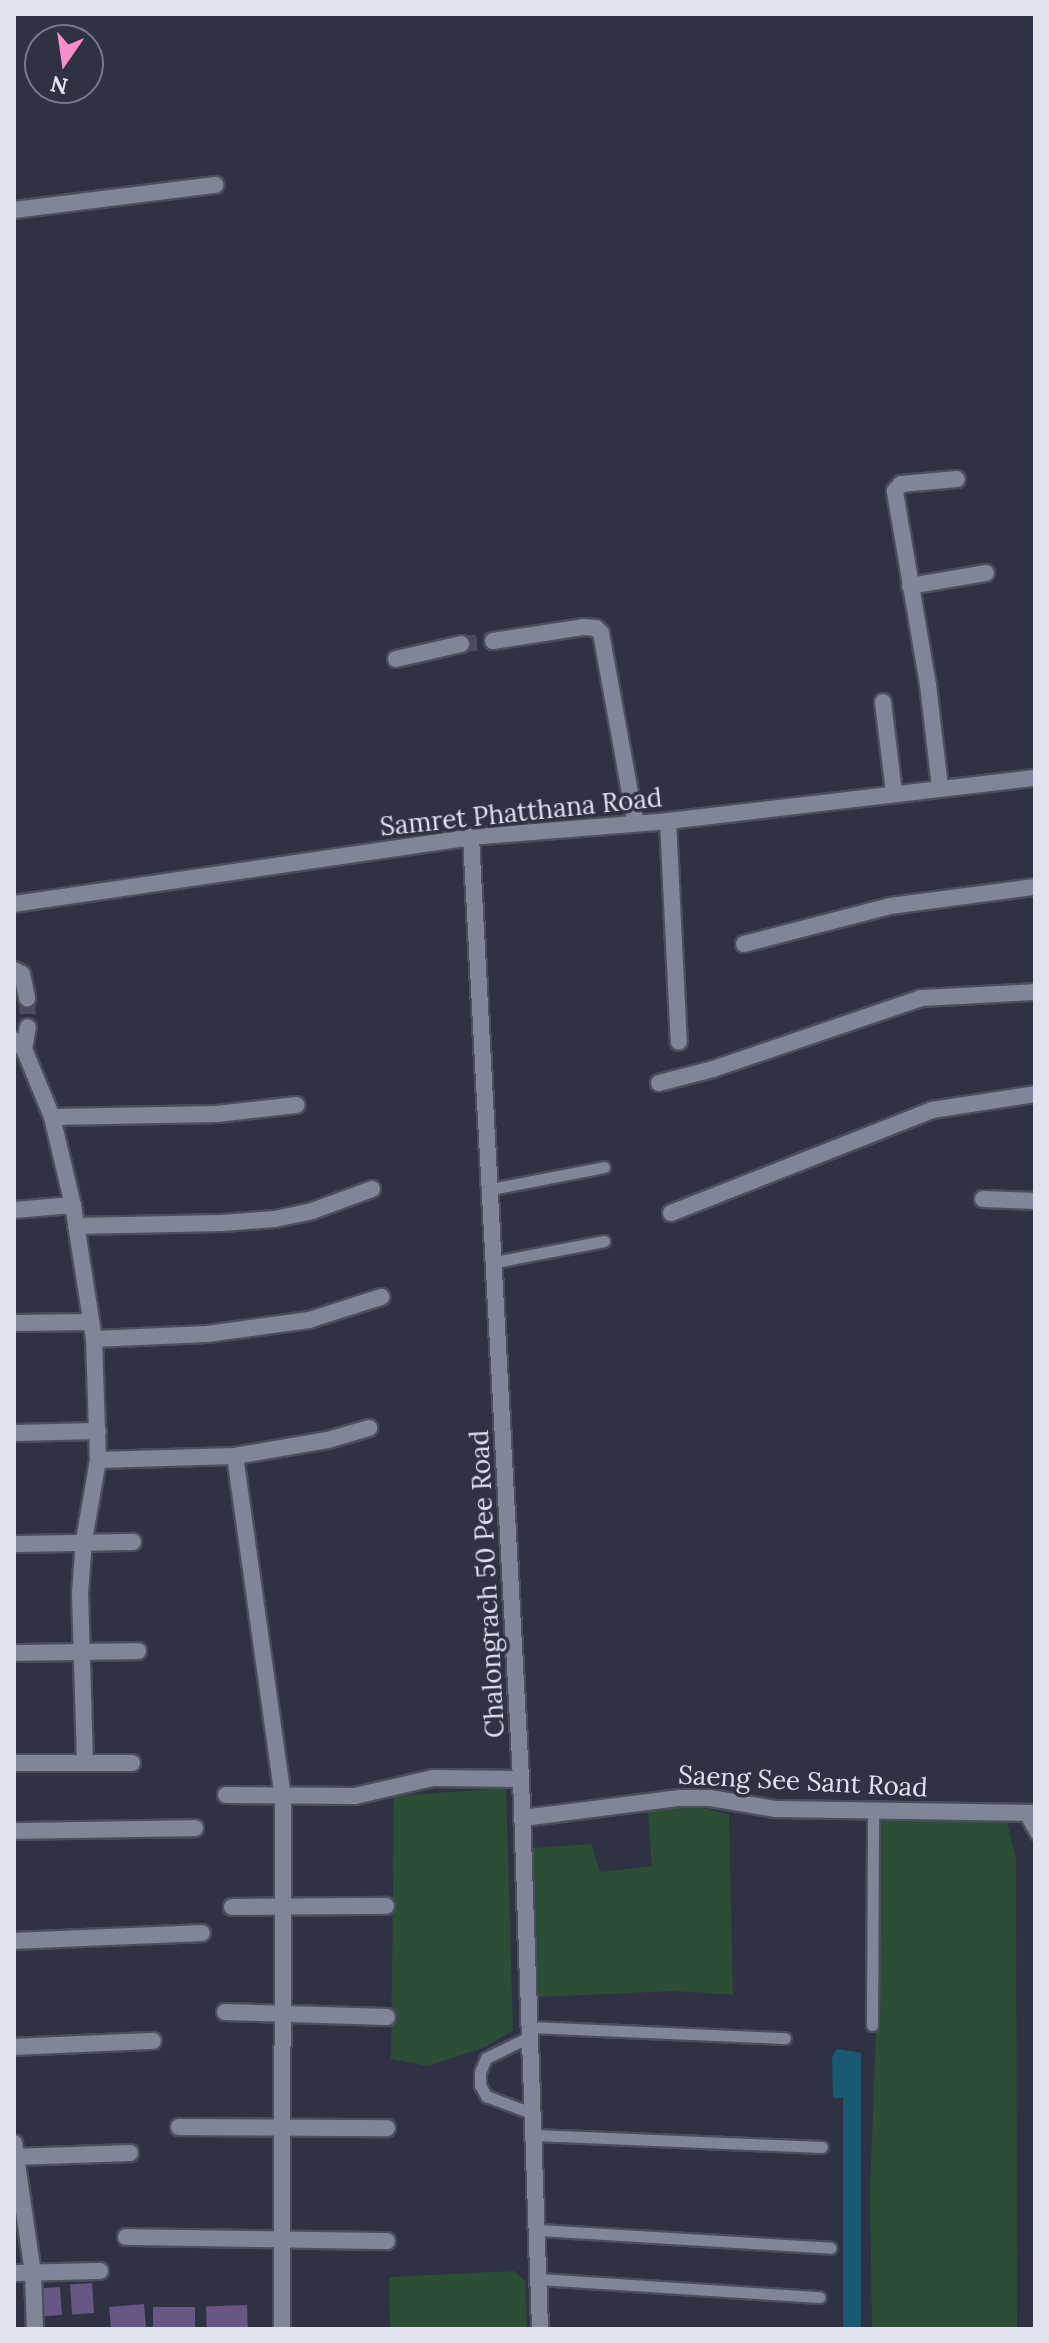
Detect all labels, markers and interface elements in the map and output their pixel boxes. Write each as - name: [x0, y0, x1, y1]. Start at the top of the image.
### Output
- north arrow: [24, 24, 104, 104]
- text: N: [48, 70, 70, 101]
- street label: Samret Phatthana Road: [378, 782, 664, 842]
- street label: Chalongrach 50 Pee Road: [463, 1429, 511, 1739]
- street label: Saeng See Sant Road: [677, 1759, 929, 1803]

